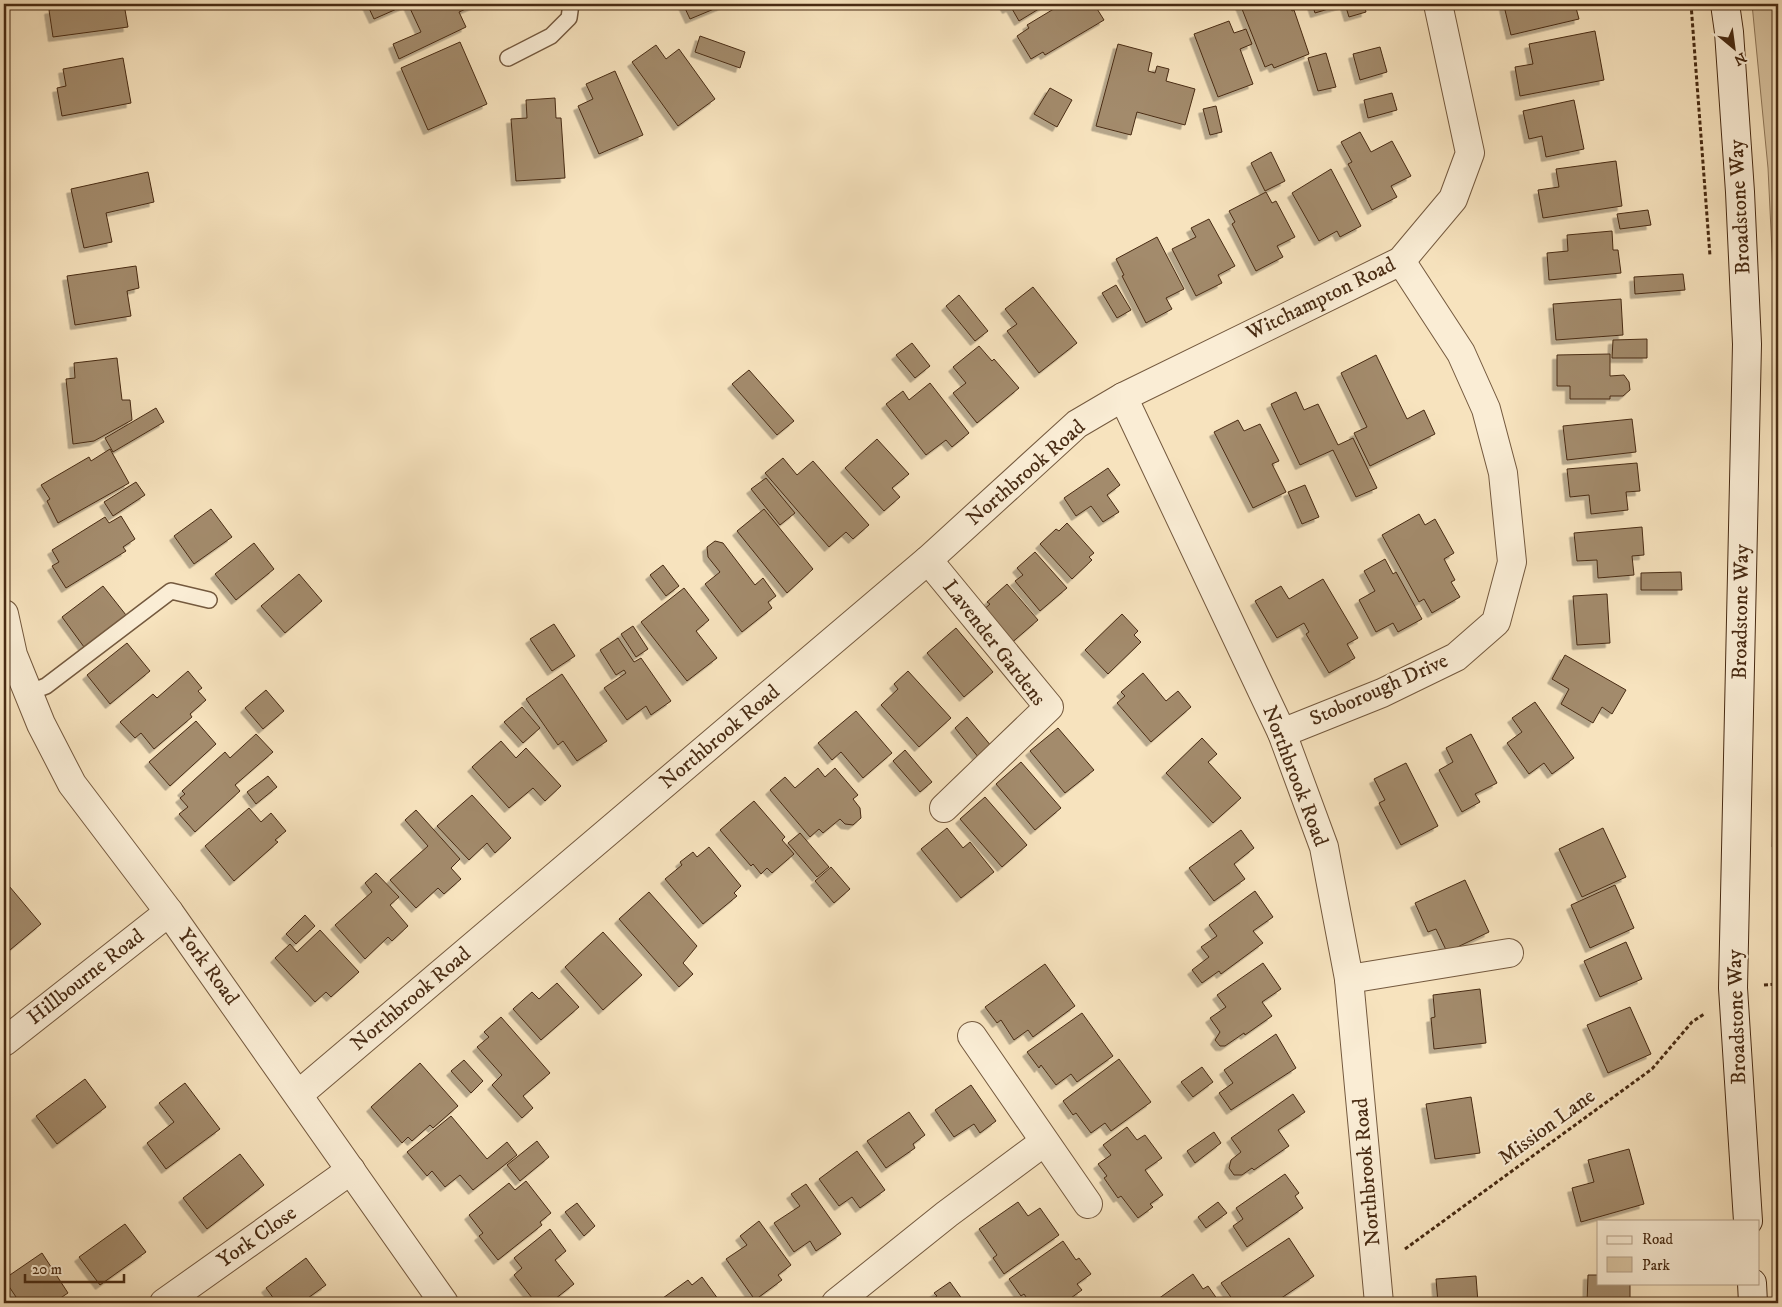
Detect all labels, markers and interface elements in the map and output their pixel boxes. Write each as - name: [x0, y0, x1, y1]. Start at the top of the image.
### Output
- north arrow: [1710, 22, 1760, 72]
- text: N: [1730, 48, 1749, 69]
- street label: Broadstone Way: [1723, 138, 1757, 275]
- street label: Witchampton Road: [1241, 251, 1400, 347]
- street label: Northbrook Road: [961, 414, 1091, 532]
- street label: Broadstone Way: [1727, 543, 1755, 680]
- street label: Lavender Gardens: [937, 575, 1051, 711]
- street label: Stoborough Drive: [1306, 648, 1452, 732]
- street label: Northbrook Road: [655, 679, 786, 795]
- street label: Northbrook Road: [1256, 702, 1334, 851]
- street label: Hillbourne Road: [22, 923, 150, 1031]
- street label: York Road: [172, 924, 245, 1011]
- street label: Northbrook Road: [346, 941, 477, 1057]
- street label: Broadstone Way: [1722, 948, 1752, 1085]
- street label: Mission Lane: [1493, 1083, 1601, 1171]
- street label: Northbrook Road: [1348, 1096, 1386, 1247]
- street label: York Close: [212, 1200, 302, 1274]
- legend: [1597, 1220, 1760, 1284]
- text: Road: [1642, 1230, 1674, 1249]
- scale bar: [25, 1252, 124, 1284]
- text: Park: [1642, 1256, 1671, 1275]
- text: 20 m: [32, 1260, 62, 1279]

